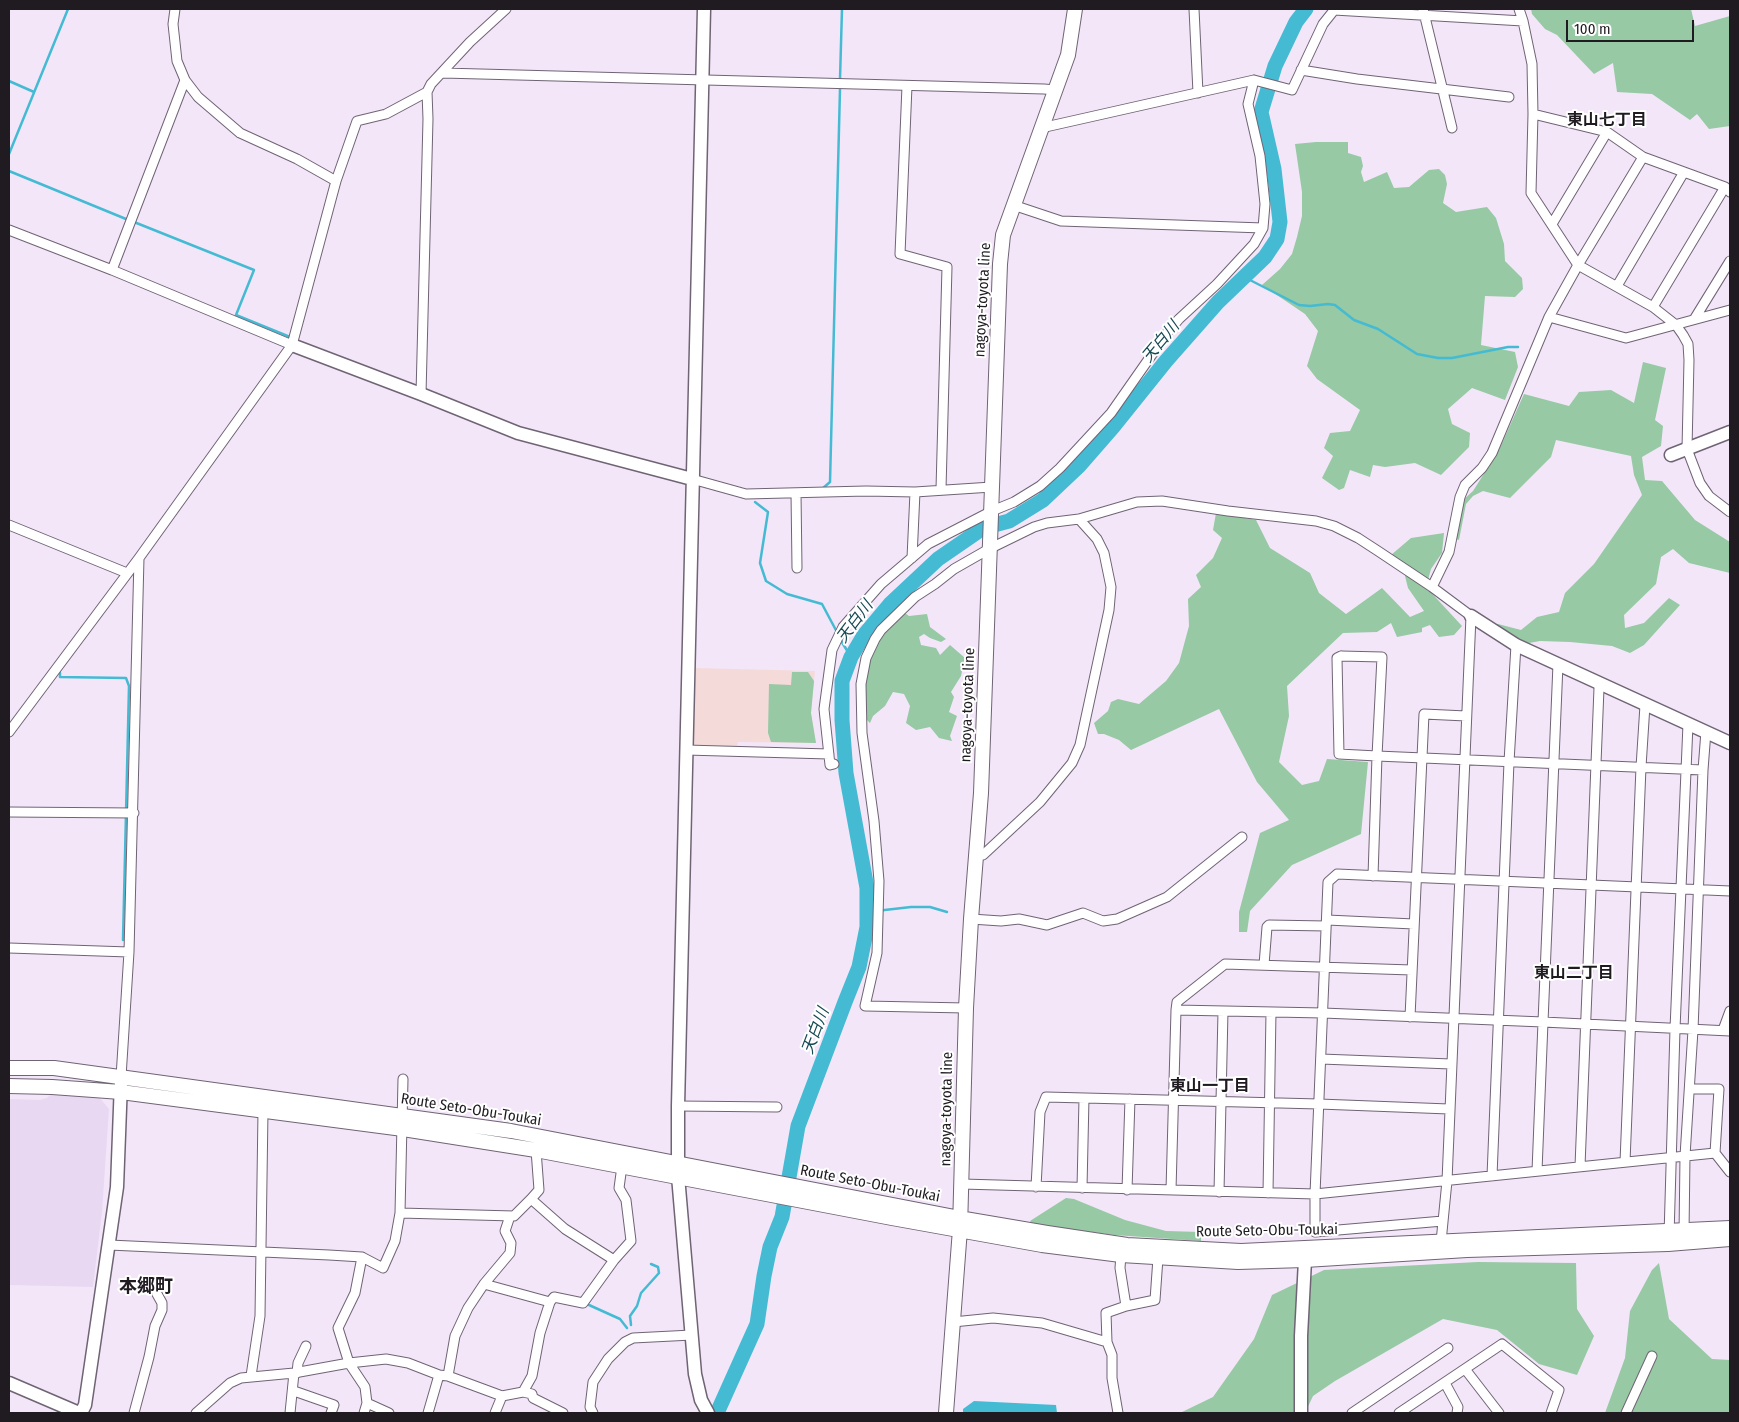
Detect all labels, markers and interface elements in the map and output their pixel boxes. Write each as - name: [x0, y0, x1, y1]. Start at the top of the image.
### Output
- scale bar: [1569, 10, 1696, 42]
- text: 100 m: [1574, 20, 1611, 38]
- district label: 東山七丁目: [1567, 111, 1647, 131]
- street label: nagoya-toyota line: [971, 242, 995, 358]
- water label: 天白川: [1138, 317, 1184, 367]
- water label: 天白川: [833, 597, 877, 647]
- street label: nagoya-toyota line: [957, 647, 979, 763]
- district label: 東山二丁目: [1534, 964, 1614, 984]
- water label: 天白川: [798, 1005, 834, 1057]
- street label: nagoya-toyota line: [937, 1052, 957, 1166]
- district label: 東山一丁目: [1170, 1077, 1250, 1097]
- street label: Route Seto-Obu-Toukai: [399, 1090, 543, 1130]
- street label: Route Seto-Obu-Toukai: [799, 1162, 941, 1206]
- street label: Route Seto-Obu-Toukai: [1196, 1221, 1338, 1241]
- district label: 本郷町: [119, 1276, 173, 1298]

